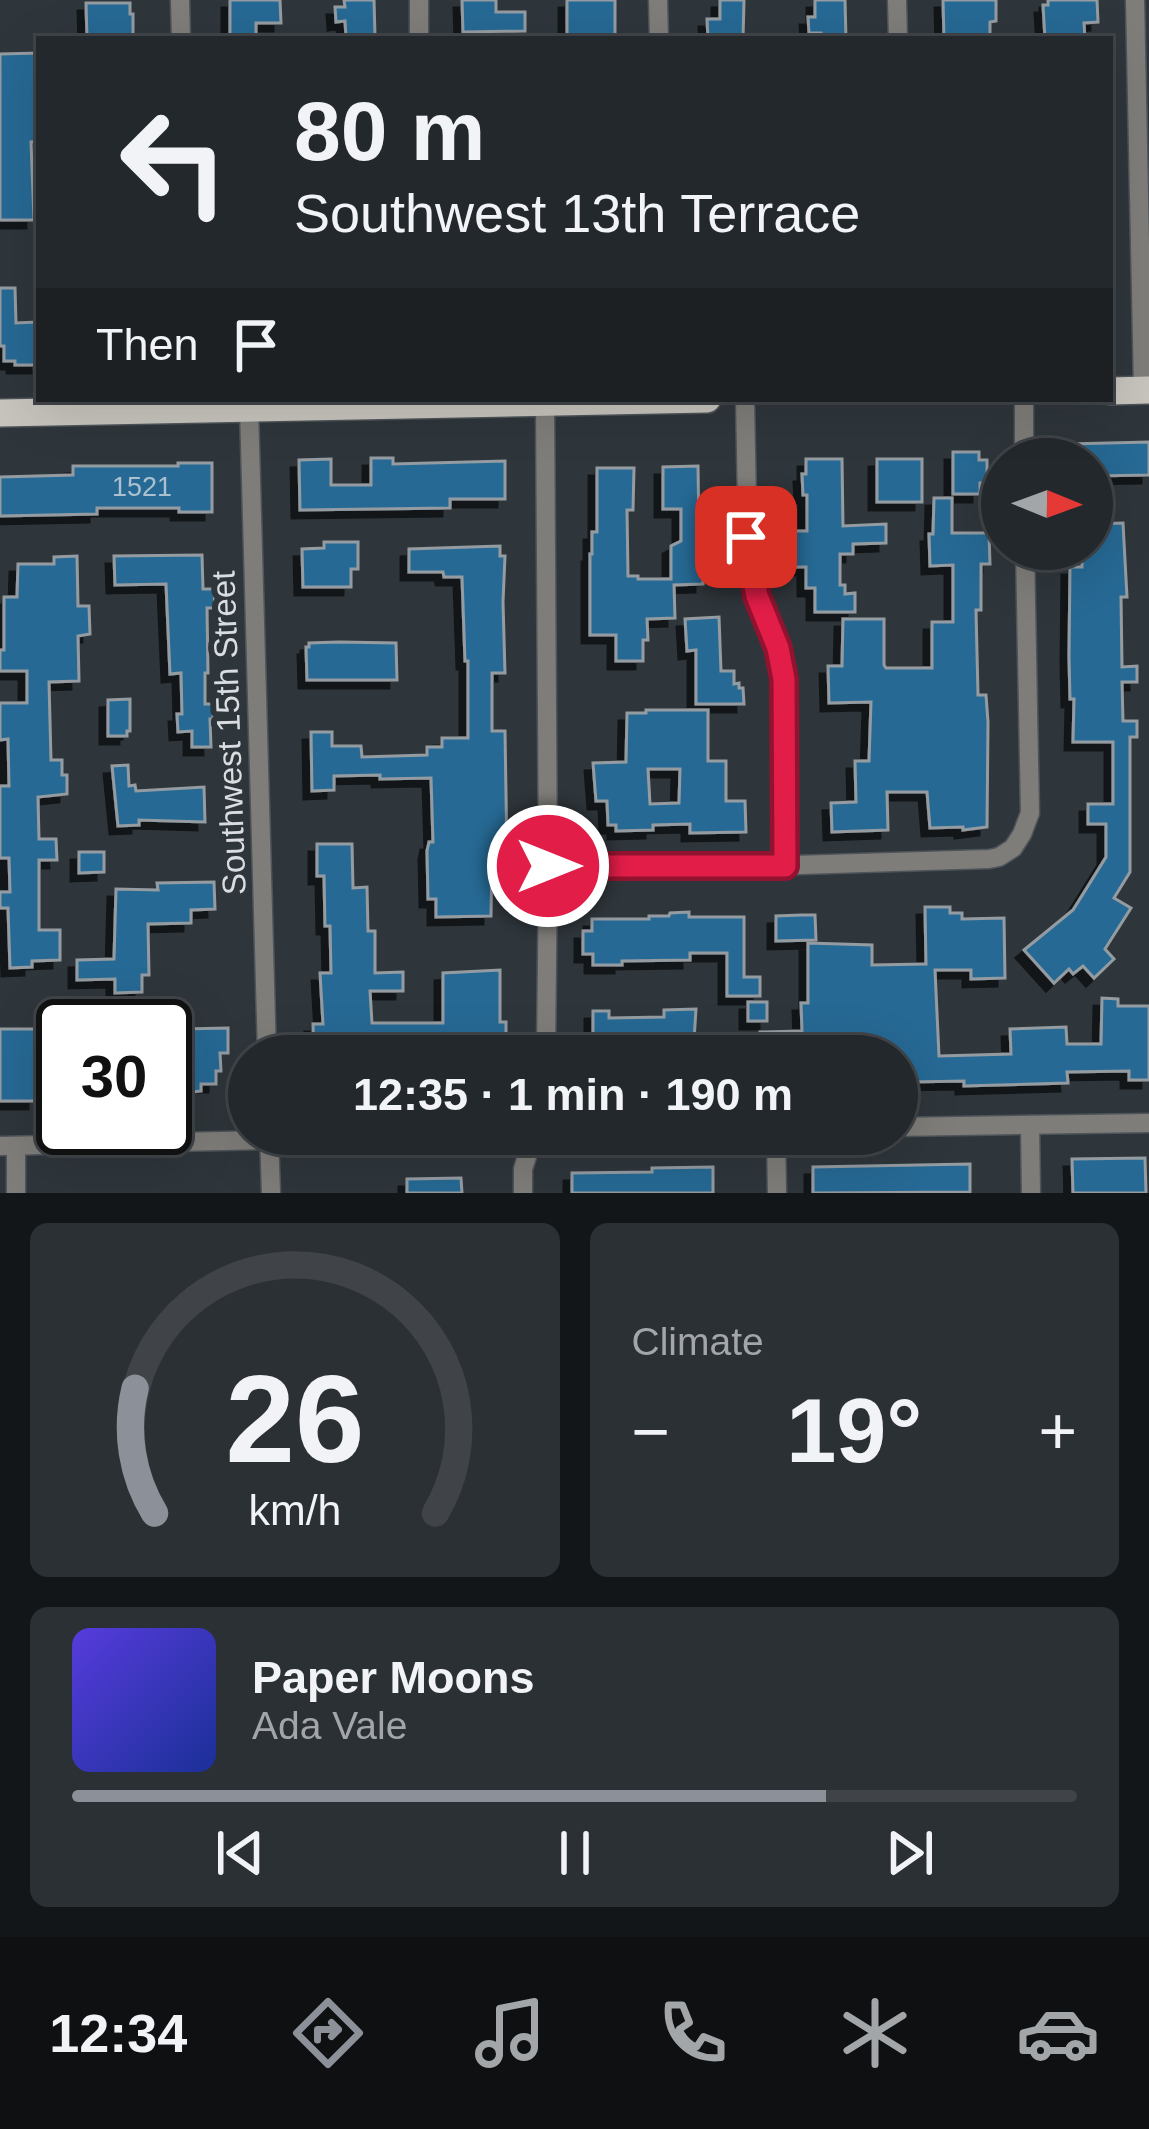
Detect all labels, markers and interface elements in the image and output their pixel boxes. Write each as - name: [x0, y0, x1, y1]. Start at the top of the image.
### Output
- icon: left: [96, 84, 252, 240]
- text: 80 m: [294, 84, 485, 178]
- text: Southwest 13th Terrace: [294, 183, 860, 243]
- icon: arrive: [223, 312, 289, 378]
- text: Then: [96, 319, 199, 370]
- north arrow: [981, 438, 1113, 570]
- map controls: [981, 438, 1113, 570]
- house number: 1521: [112, 472, 172, 502]
- pin: [695, 486, 797, 588]
- icon: arrive: [713, 504, 779, 570]
- street label: Southwest 15th Street: [204, 570, 253, 896]
- position arrow: [485, 803, 611, 929]
- speed limit sign: 30: [36, 999, 192, 1155]
- text: 12:35 · 1 min · 190 m: [353, 1069, 793, 1120]
- text: Climate: [632, 1320, 764, 1363]
- text: 26: [225, 1349, 364, 1488]
- text: 19°: [786, 1381, 922, 1481]
- text: −: [632, 1394, 670, 1468]
- text: +: [1038, 1394, 1077, 1468]
- text: km/h: [248, 1486, 341, 1534]
- text: Paper Moons: [252, 1652, 535, 1703]
- text: Ada Vale: [252, 1704, 407, 1747]
- icon: previous: [207, 1820, 273, 1886]
- icon: pause: [542, 1820, 608, 1886]
- icon: next: [877, 1820, 943, 1886]
- icon: directions: [286, 1991, 370, 2075]
- icon: music: [468, 1991, 552, 2075]
- icon: phone: [651, 1991, 735, 2075]
- icon: climate: [833, 1991, 917, 2075]
- icon: car: [1016, 1991, 1100, 2075]
- text: 12:34: [49, 2003, 187, 2063]

